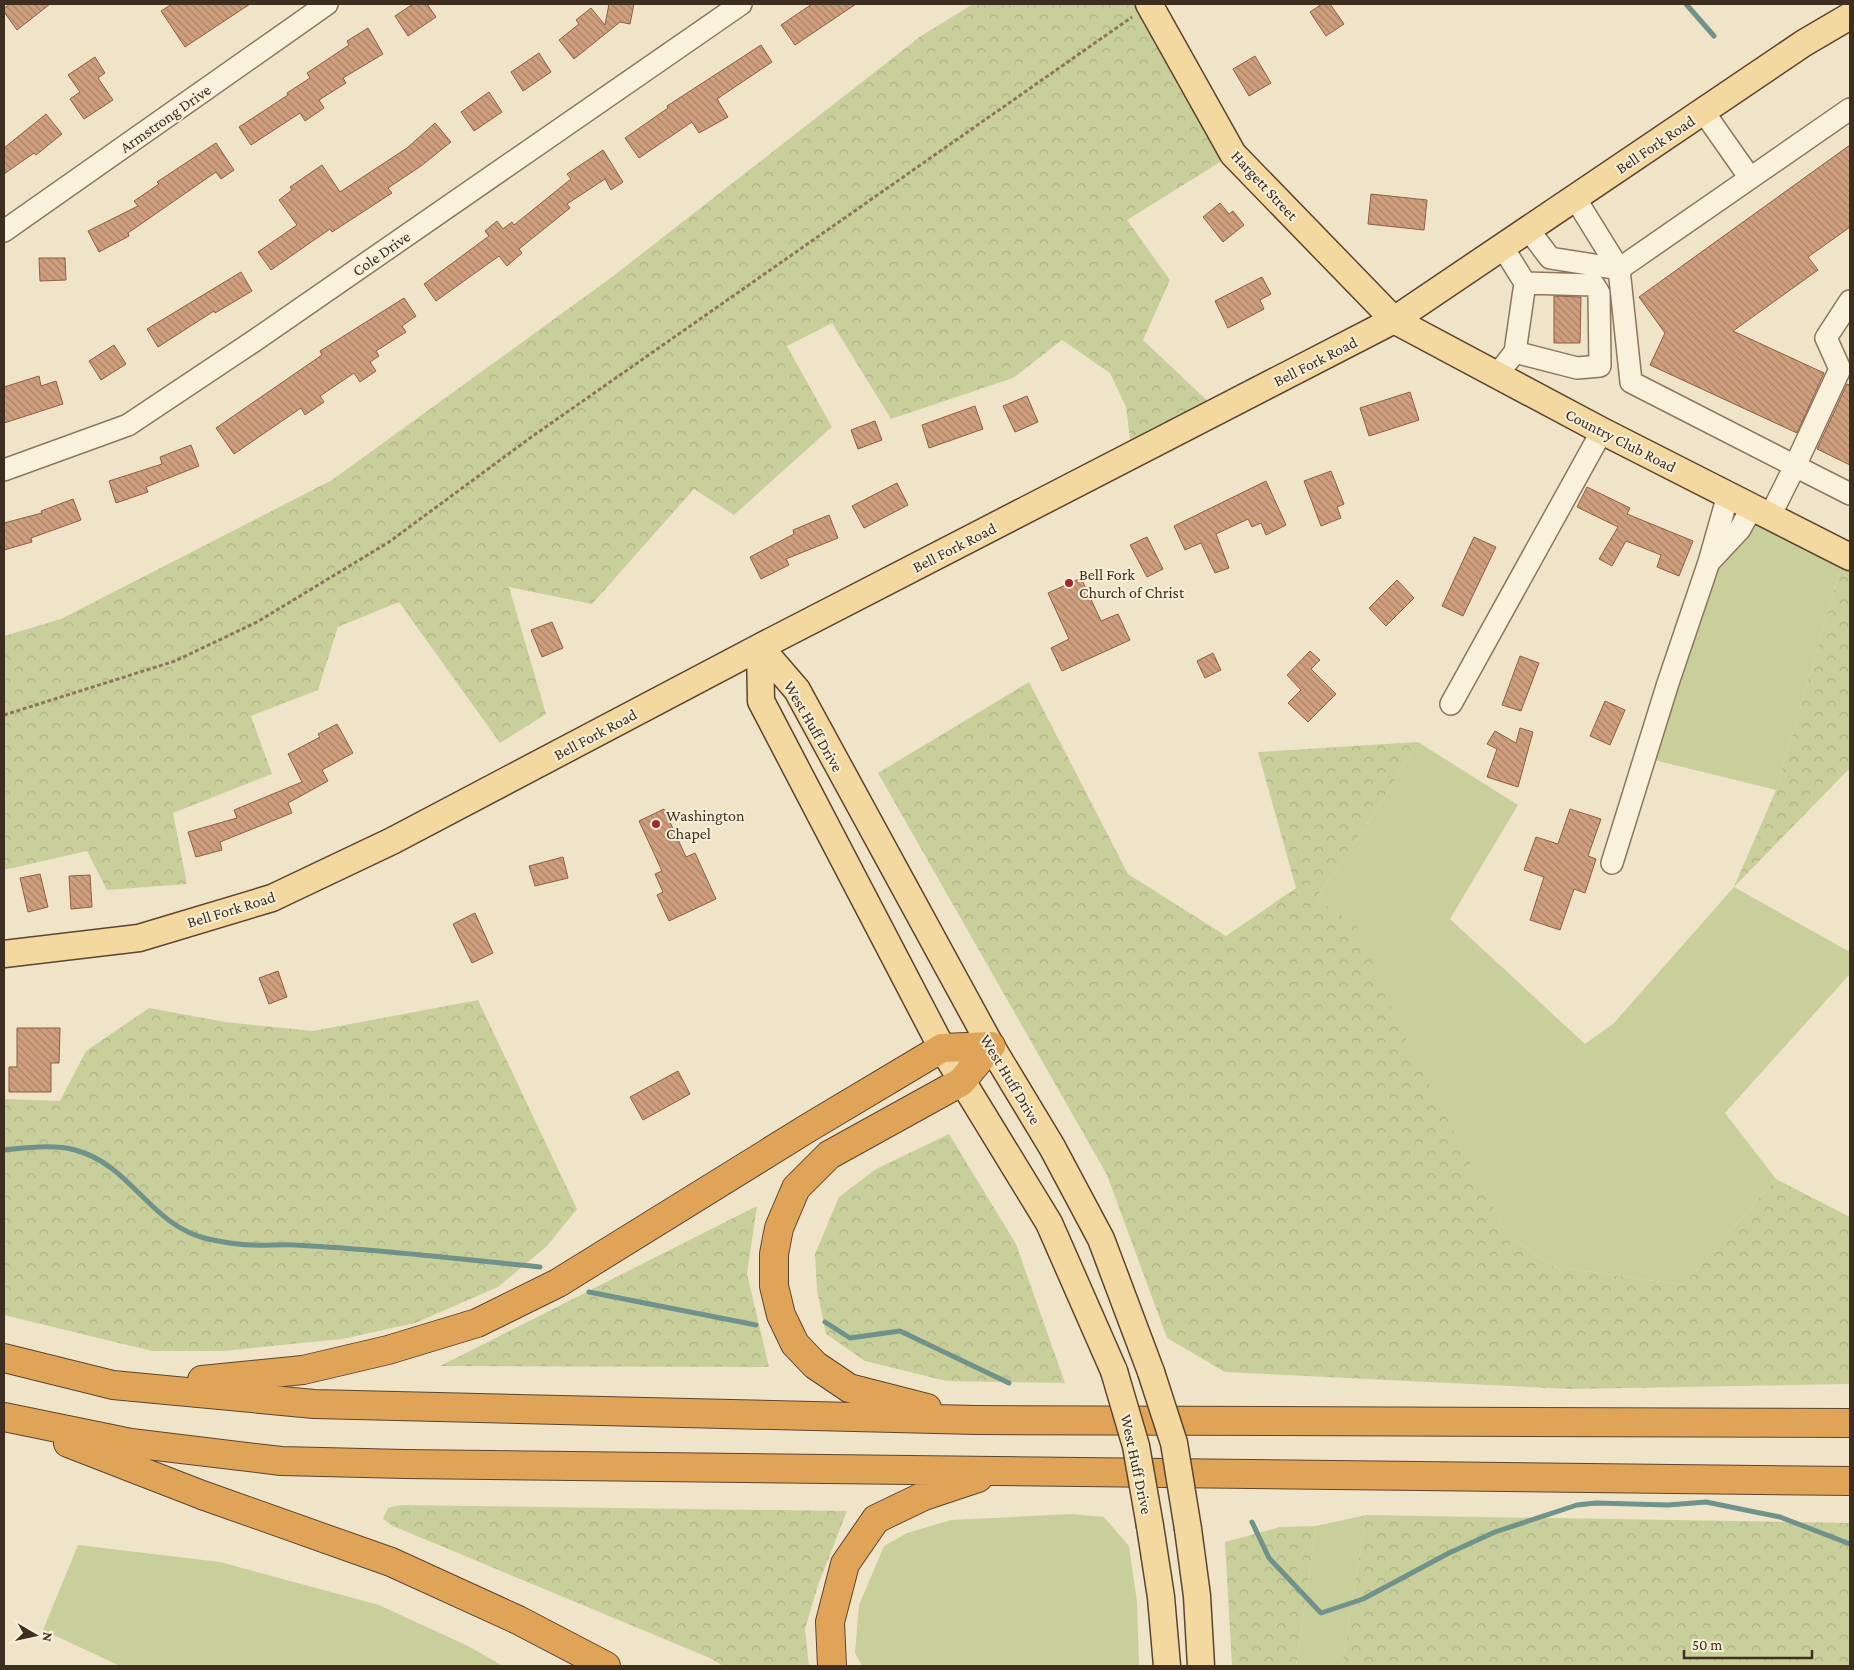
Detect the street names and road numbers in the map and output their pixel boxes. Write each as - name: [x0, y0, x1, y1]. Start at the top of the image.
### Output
- street label: Armstrong Drive: [117, 81, 214, 157]
- street label: Bell Fork Road: [1613, 112, 1698, 177]
- street label: Hargett Street: [1227, 147, 1302, 225]
- street label: Cole Drive: [349, 227, 413, 279]
- street label: Bell Fork Road: [1271, 333, 1360, 390]
- street label: Country Club Road: [1562, 405, 1679, 477]
- street label: Bell Fork Road: [910, 519, 999, 576]
- street label: West Huff Drive: [781, 678, 846, 775]
- street label: Bell Fork Road: [551, 705, 640, 763]
- street label: Bell Fork Road: [185, 888, 278, 931]
- street label: West Huff Drive: [977, 1031, 1044, 1127]
- street label: West Huff Drive: [1118, 1413, 1155, 1516]

